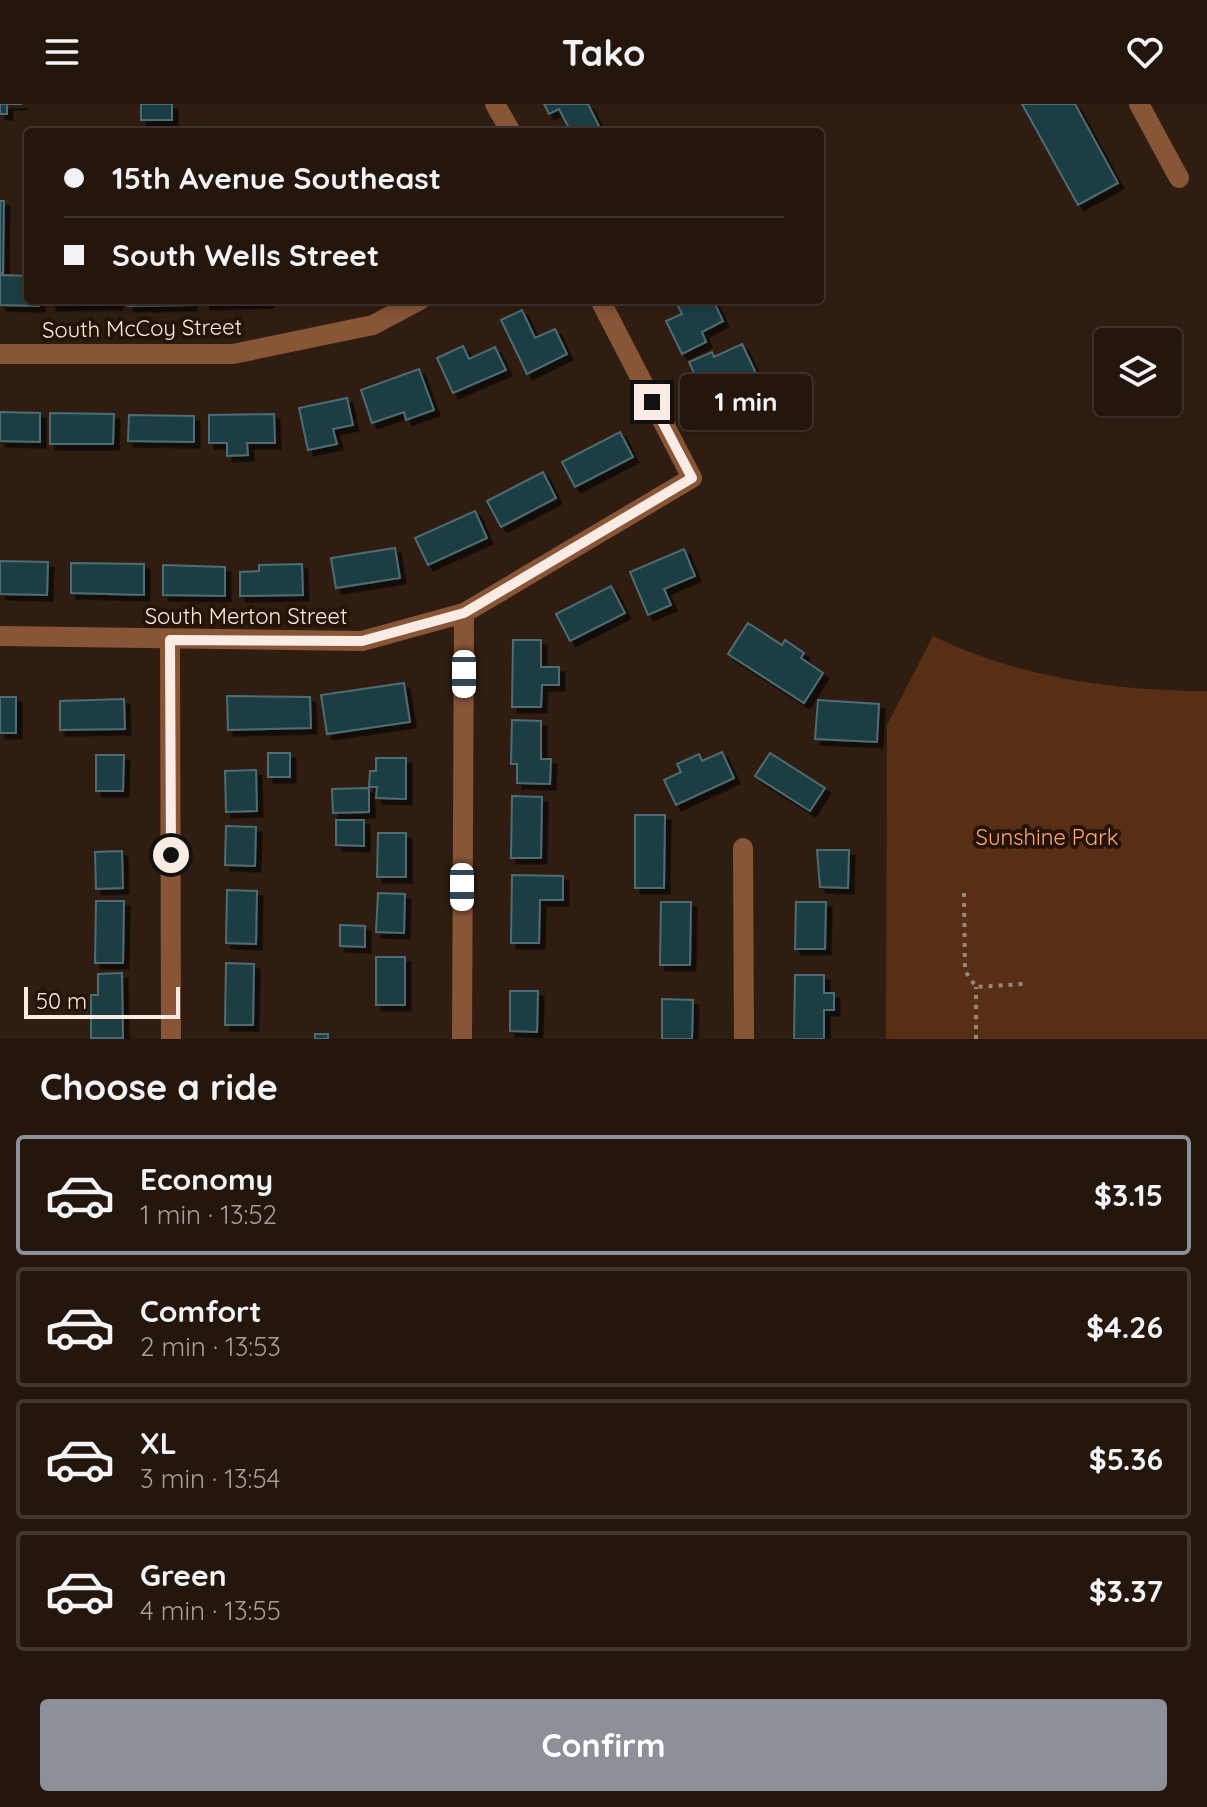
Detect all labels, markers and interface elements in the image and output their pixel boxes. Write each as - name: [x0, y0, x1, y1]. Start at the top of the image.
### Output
- icon: menu: [40, 30, 84, 74]
- text: Tako: [562, 30, 645, 75]
- icon: heart: [1123, 30, 1167, 74]
- text: 15th Avenue Southeast: [112, 159, 441, 197]
- text: South Wells Street: [112, 236, 379, 274]
- street label: South McCoy Street: [42, 312, 242, 344]
- map controls: [1094, 328, 1182, 416]
- button: layers: [1094, 328, 1182, 416]
- callout: 1 min: [680, 374, 812, 430]
- route end: [634, 384, 670, 420]
- text: 1 min: [715, 385, 778, 418]
- street label: South Merton Street: [145, 602, 347, 630]
- car: [452, 650, 476, 698]
- park label: Sunshine Park: [976, 823, 1118, 851]
- route start: [153, 837, 189, 873]
- car: [450, 863, 474, 911]
- scale bar: [24, 983, 180, 1019]
- text: 50 m: [36, 987, 87, 1015]
- text: Choose a ride: [40, 1064, 278, 1109]
- icon: car: [44, 1159, 116, 1231]
- text: Economy: [140, 1160, 273, 1198]
- text: $3.15: [1094, 1176, 1163, 1214]
- text: 1 min · 13:52: [140, 1198, 277, 1231]
- icon: car: [44, 1291, 116, 1363]
- text: Comfort: [140, 1292, 261, 1330]
- text: $4.26: [1086, 1308, 1163, 1346]
- text: 2 min · 13:53: [140, 1330, 281, 1363]
- icon: car: [44, 1423, 116, 1495]
- text: XL: [140, 1424, 177, 1462]
- text: $5.36: [1089, 1440, 1163, 1478]
- text: 3 min · 13:54: [140, 1462, 280, 1495]
- icon: car: [44, 1555, 116, 1627]
- text: Green: [140, 1556, 227, 1594]
- text: $3.37: [1089, 1572, 1163, 1610]
- text: 4 min · 13:55: [140, 1594, 281, 1627]
- button: Confirm: [40, 1699, 1167, 1791]

